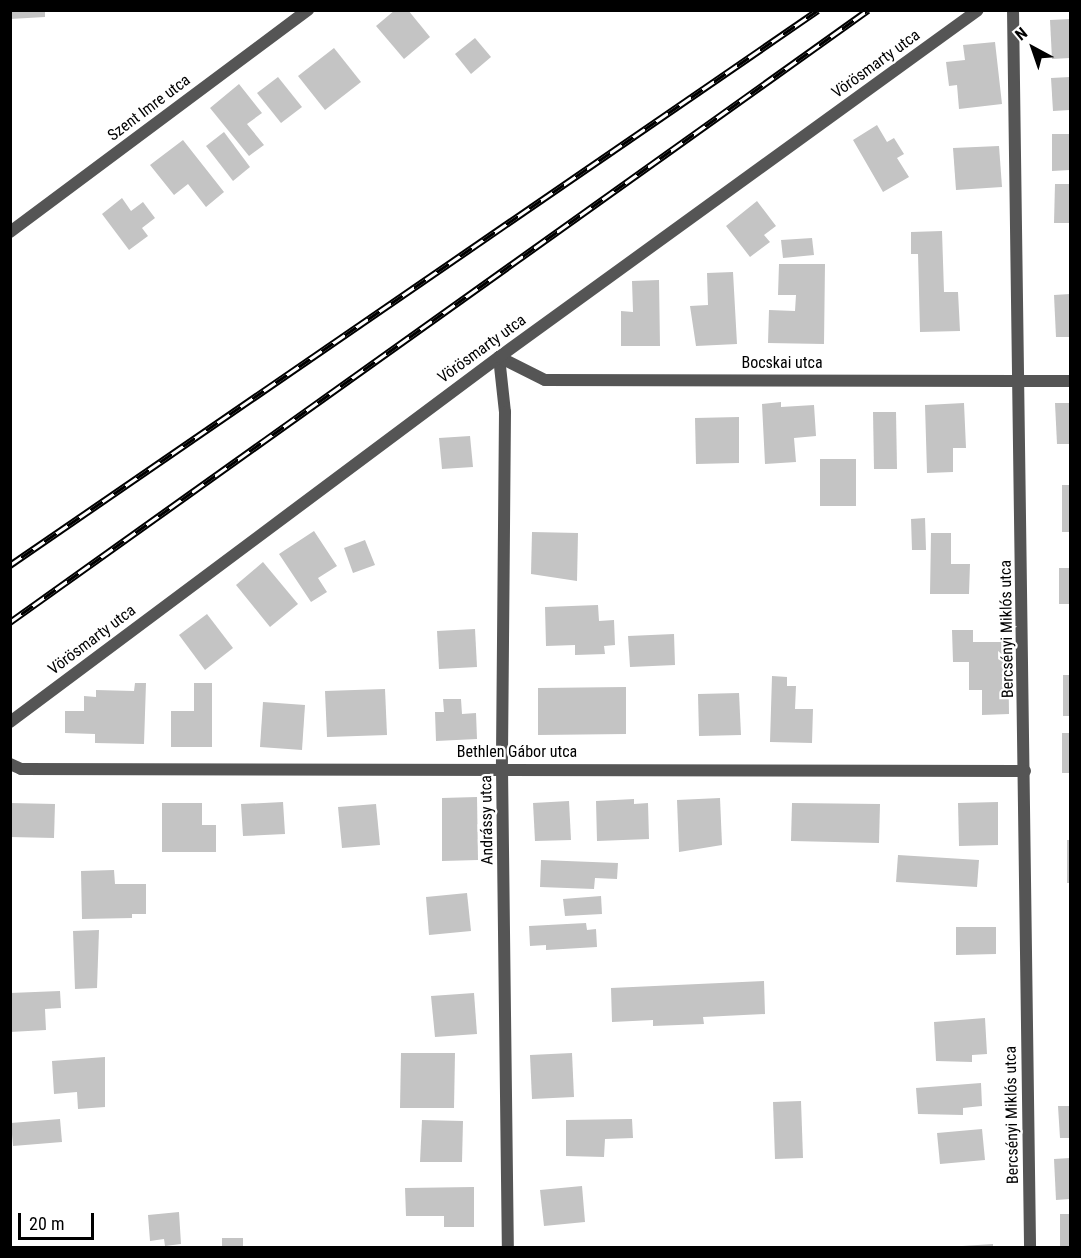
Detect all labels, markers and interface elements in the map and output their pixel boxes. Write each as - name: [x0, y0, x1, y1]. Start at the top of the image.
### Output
- north arrow: [1003, 18, 1063, 78]
- text: N: [1011, 23, 1031, 44]
- street label: Vörösmarty utca: [828, 26, 924, 102]
- street label: Szent Imre utca: [104, 71, 194, 145]
- street label: Vörösmarty utca: [434, 311, 530, 387]
- street label: Bocskai utca: [741, 353, 823, 373]
- street label: Bercsényi Miklós utca: [996, 560, 1018, 698]
- street label: Vörösmarty utca: [45, 601, 139, 679]
- street label: Bethlen Gábor utca: [457, 742, 577, 762]
- street label: Andrássy utca: [477, 775, 497, 865]
- street label: Bercsényi Miklós utca: [1001, 1046, 1023, 1184]
- scale bar: [21, 1201, 98, 1239]
- text: 20 m: [29, 1213, 64, 1234]

